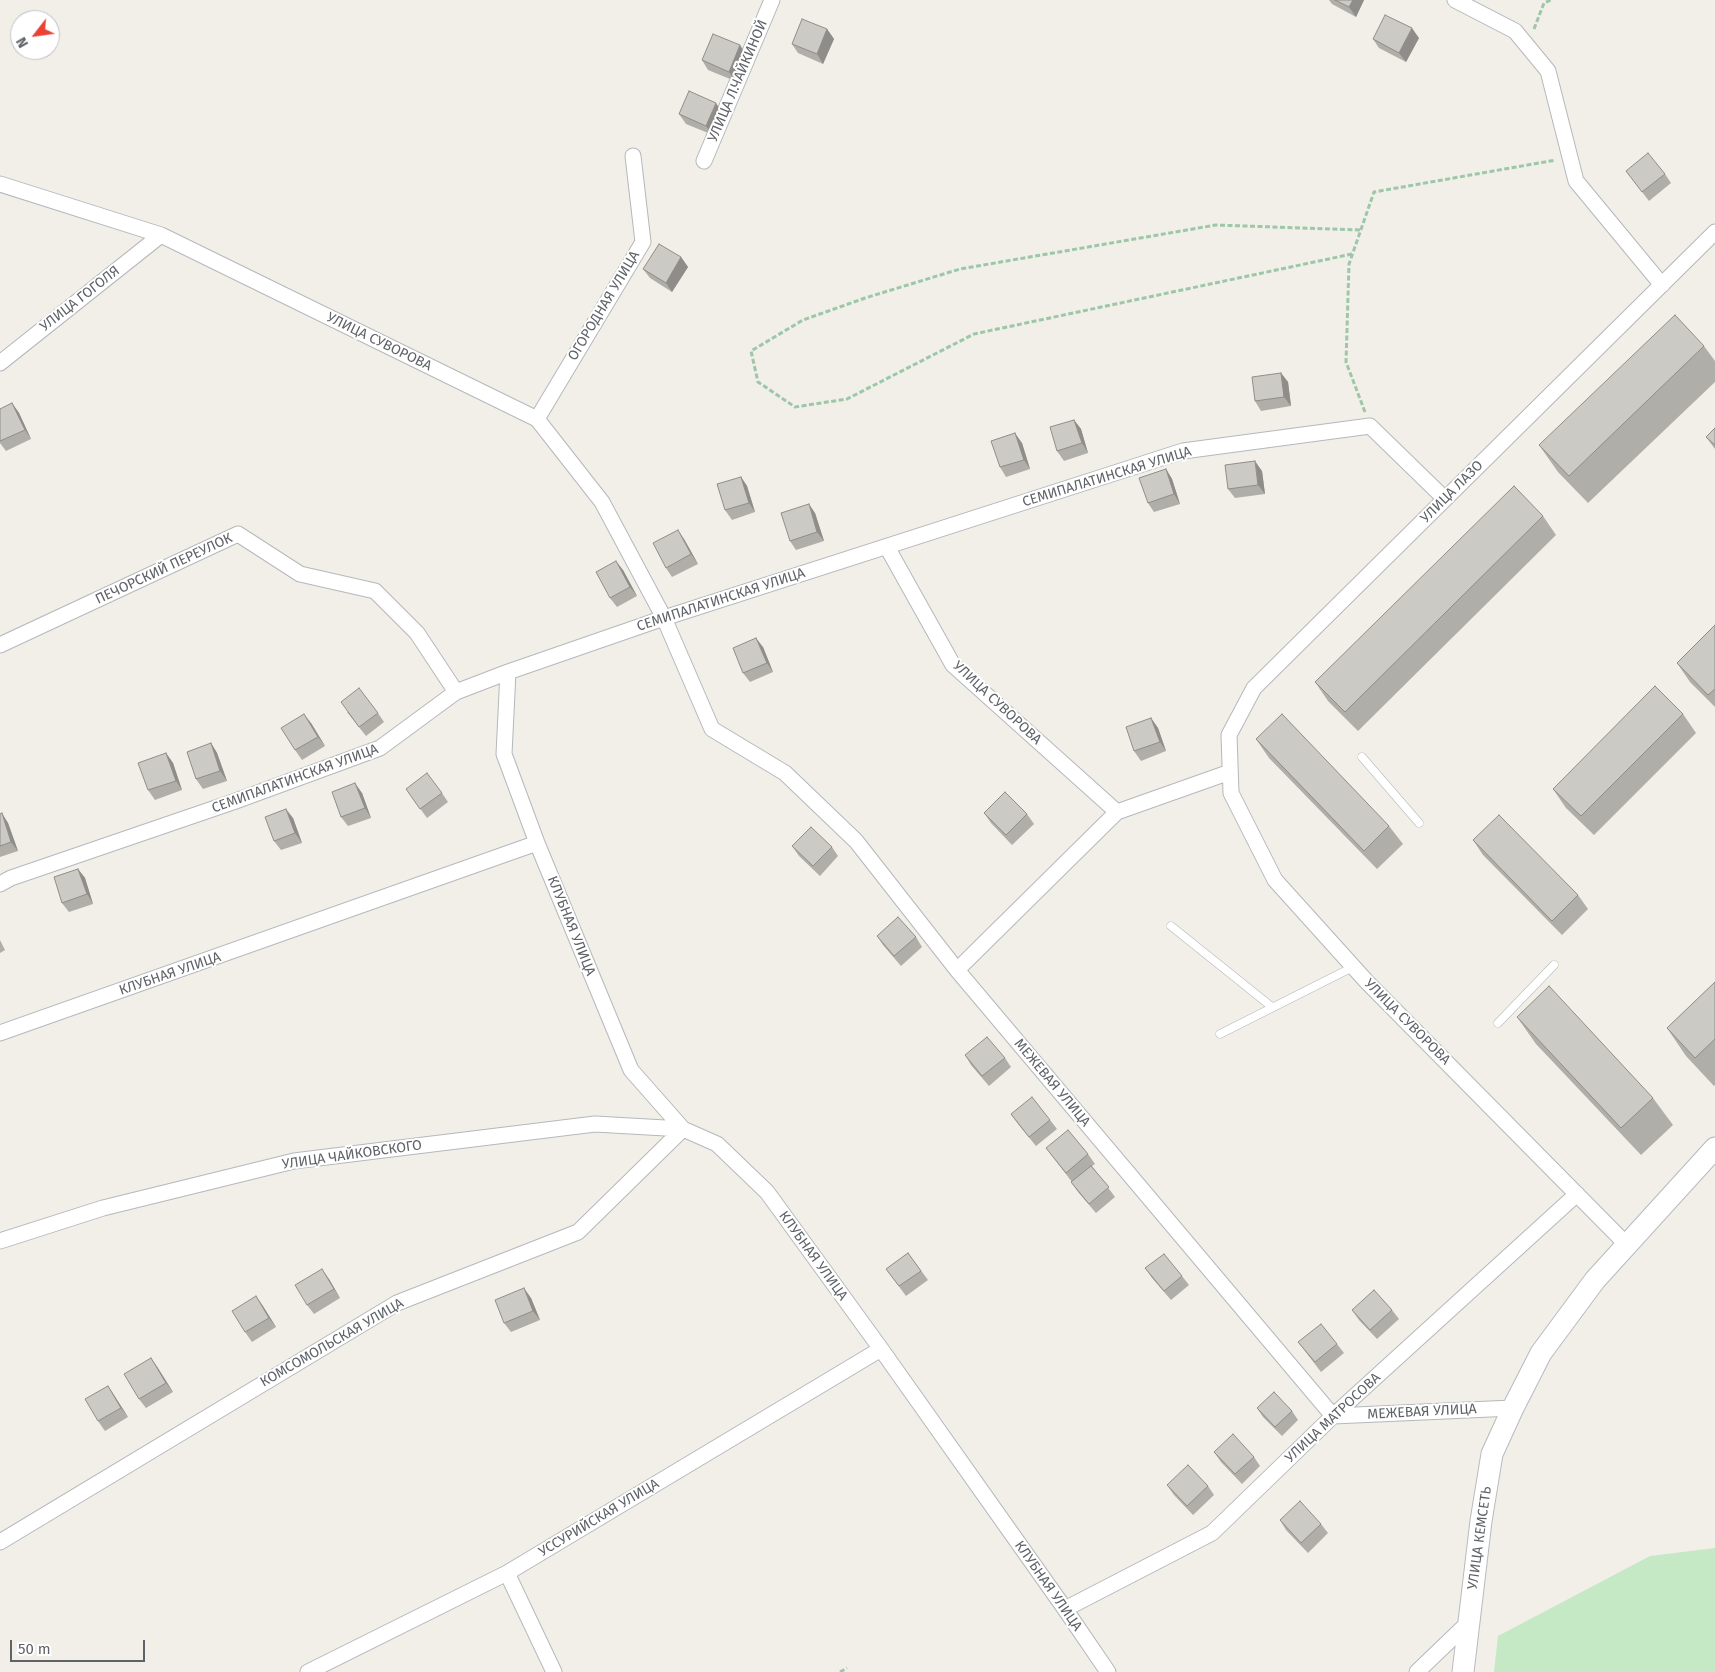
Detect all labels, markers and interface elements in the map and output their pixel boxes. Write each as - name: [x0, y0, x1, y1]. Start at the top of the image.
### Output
- north arrow: [10, 10, 60, 60]
- street label: УЛИЦА Л.ЧАЙКИНОЙ: [705, 17, 771, 145]
- text: N: [13, 34, 32, 51]
- street label: ОГОРОДНАЯ УЛИЦА: [565, 248, 643, 364]
- street label: УЛИЦА ГОГОЛЯ: [37, 263, 123, 335]
- street label: УЛИЦА СУВОРОВА: [324, 309, 434, 375]
- street label: СЕМИПАЛАТИНСКАЯ УЛИЦА: [1020, 443, 1194, 511]
- street label: УЛИЦА ЛАЗО: [1417, 457, 1487, 527]
- street label: ПЕЧОРСКИЙ ПЕРЕУЛОК: [93, 530, 235, 608]
- street label: СЕМИПАЛАТИНСКАЯ УЛИЦА: [635, 565, 807, 635]
- street label: УЛИЦА СУВОРОВА: [949, 658, 1045, 748]
- street label: СЕМИПАЛАТИНСКАЯ УЛИЦА: [210, 741, 380, 817]
- street label: КЛУБНАЯ УЛИЦА: [543, 874, 599, 978]
- street label: КЛУБНАЯ УЛИЦА: [117, 949, 223, 999]
- street label: УЛИЦА СУВОРОВА: [1360, 975, 1454, 1069]
- street label: МЕЖЕВАЯ УЛИЦА: [1010, 1036, 1094, 1130]
- street label: УЛИЦА ЧАЙКОВСКОГО: [281, 1137, 423, 1173]
- street label: КЛУБНАЯ УЛИЦА: [775, 1208, 851, 1304]
- street label: КОМСОМОЛЬСКАЯ УЛИЦА: [257, 1295, 407, 1391]
- street label: УЛИЦА МАТРОСОВА: [1282, 1370, 1384, 1466]
- street label: МЕЖЕВАЯ УЛИЦА: [1367, 1401, 1477, 1423]
- street label: УССУРИЙСКАЯ УЛИЦА: [536, 1475, 662, 1561]
- street label: УЛИЦА КЕМСЕТЬ: [1464, 1485, 1496, 1591]
- street label: КЛУБНАЯ УЛИЦА: [1011, 1538, 1085, 1634]
- scale bar: [12, 1630, 148, 1662]
- text: 50 m: [18, 1640, 51, 1658]

